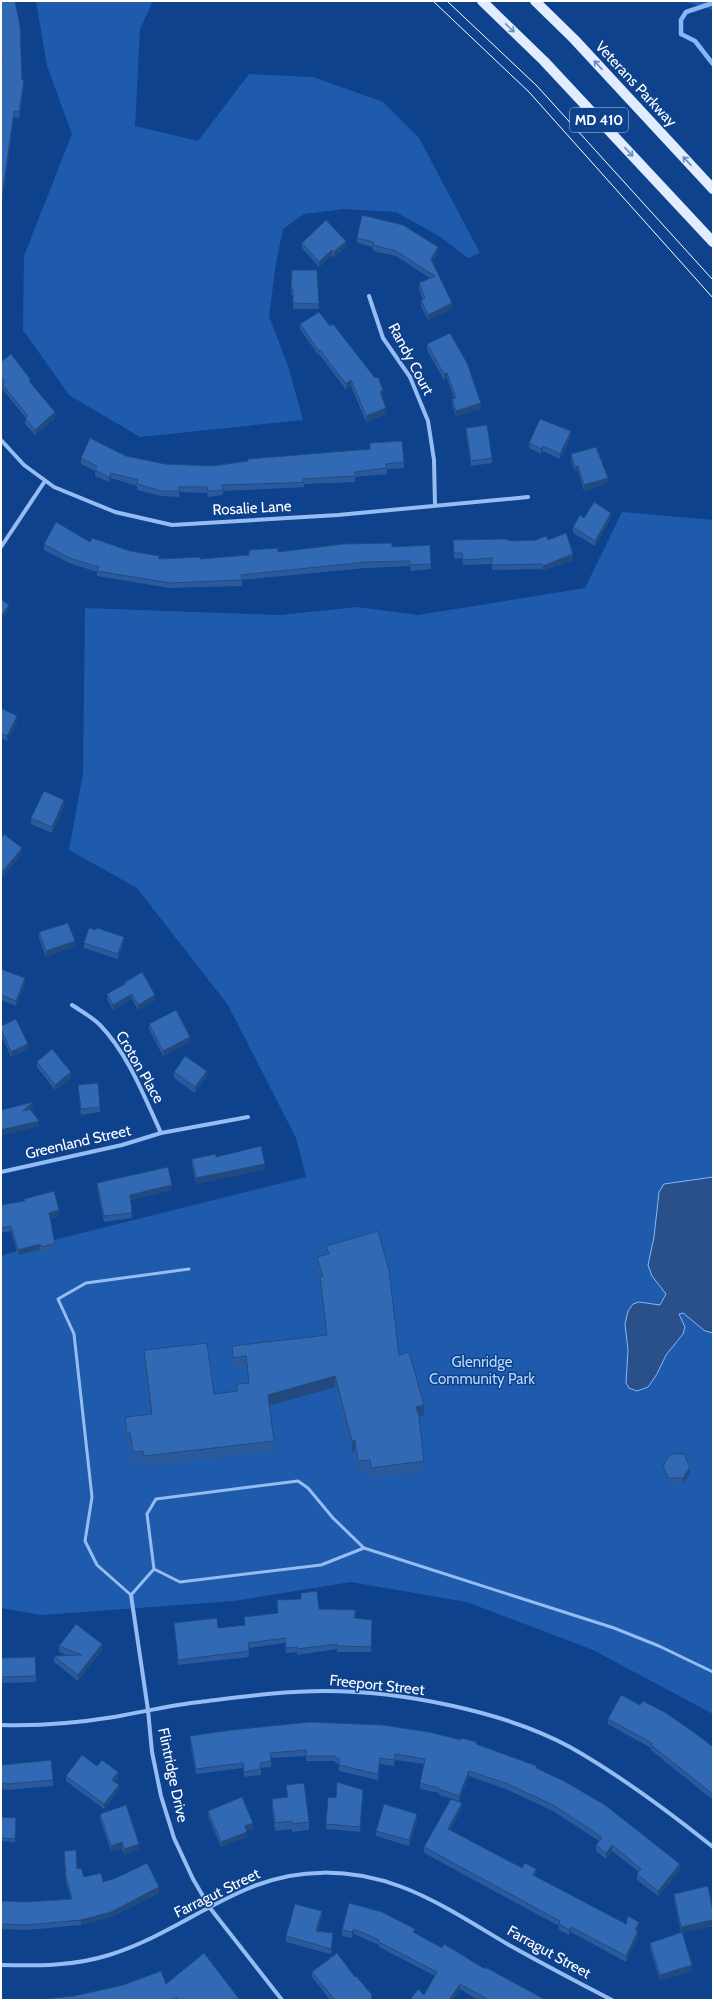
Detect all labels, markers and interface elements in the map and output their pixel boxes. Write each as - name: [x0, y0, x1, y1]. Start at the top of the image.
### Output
- one-way arrow: [505, 23, 515, 33]
- street label: Veterans Parkway: [592, 37, 681, 131]
- one-way arrow: [594, 61, 603, 71]
- road number: MD 410: [570, 108, 628, 132]
- one-way arrow: [624, 147, 634, 157]
- one-way arrow: [682, 156, 691, 166]
- street label: Randy Court: [385, 320, 437, 398]
- street label: Rosalie Lane: [212, 497, 292, 519]
- street label: Croton Place: [112, 1028, 168, 1107]
- street label: Greenland Street: [24, 1121, 132, 1163]
- park label: Glenridge Community Park: [429, 1353, 535, 1388]
- street label: Freeport Street: [329, 1671, 425, 1699]
- street label: Flintridge Drive: [154, 1726, 192, 1824]
- street label: Farragut Street: [171, 1865, 263, 1921]
- street label: Farragut Street: [504, 1922, 594, 1982]

